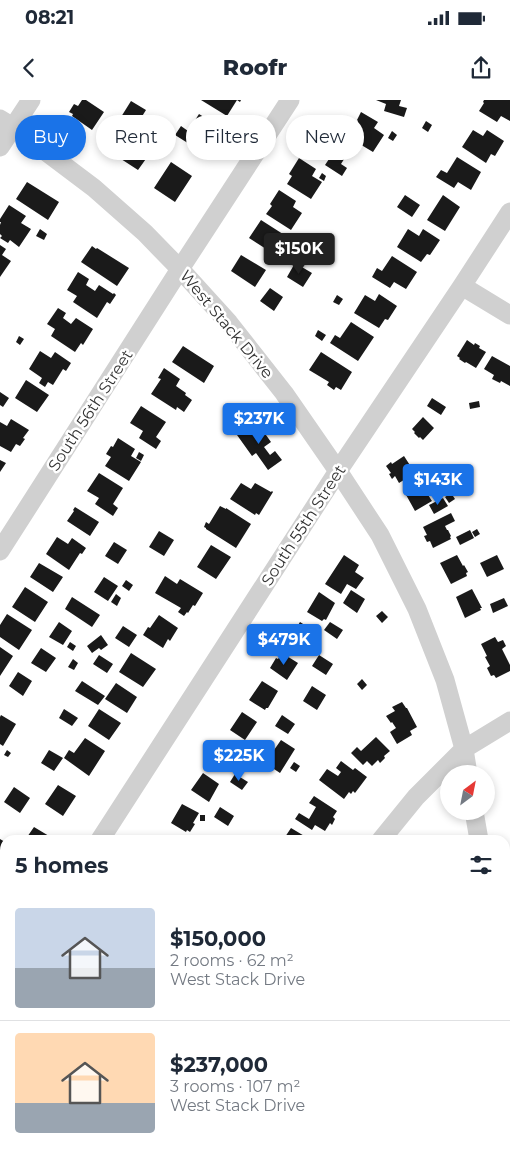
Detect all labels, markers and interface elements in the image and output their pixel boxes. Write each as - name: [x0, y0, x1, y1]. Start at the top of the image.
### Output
- text: 08:21: [25, 6, 74, 29]
- icon: back: [15, 54, 43, 82]
- text: Roofr: [223, 54, 287, 81]
- icon: share: [467, 54, 495, 82]
- chip: Buy: [15, 115, 86, 160]
- chip: Rent: [96, 115, 176, 160]
- chip: Filters: [186, 115, 276, 160]
- chip: New: [286, 115, 364, 160]
- pin: $150K: [264, 232, 334, 275]
- text: $150K: [275, 239, 323, 258]
- street label: West Stack Drive: [176, 266, 277, 382]
- street label: South 56th Street: [44, 346, 137, 474]
- pin: $237K: [224, 402, 294, 445]
- text: $237K: [234, 409, 284, 428]
- street label: South 55th Street: [257, 461, 350, 589]
- pin: $143K: [403, 464, 473, 506]
- text: $143K: [414, 470, 462, 489]
- pin: $479K: [249, 624, 319, 666]
- text: $479K: [258, 630, 310, 649]
- pin: $225K: [204, 740, 274, 782]
- text: $225K: [214, 746, 264, 765]
- north arrow: [440, 765, 495, 820]
- map controls: [440, 765, 495, 820]
- icon: filters: [467, 851, 495, 879]
- text: 5 homes: [15, 853, 108, 878]
- text: $150,000: [170, 926, 266, 951]
- icon: home: [55, 928, 115, 988]
- text: 2 rooms · 62 m²: [170, 951, 294, 970]
- text: West Stack Drive: [170, 970, 305, 989]
- text: $237,000: [170, 1052, 268, 1077]
- icon: home: [55, 1053, 115, 1113]
- text: 3 rooms · 107 m²: [170, 1077, 300, 1096]
- text: West Stack Drive: [170, 1096, 305, 1115]

